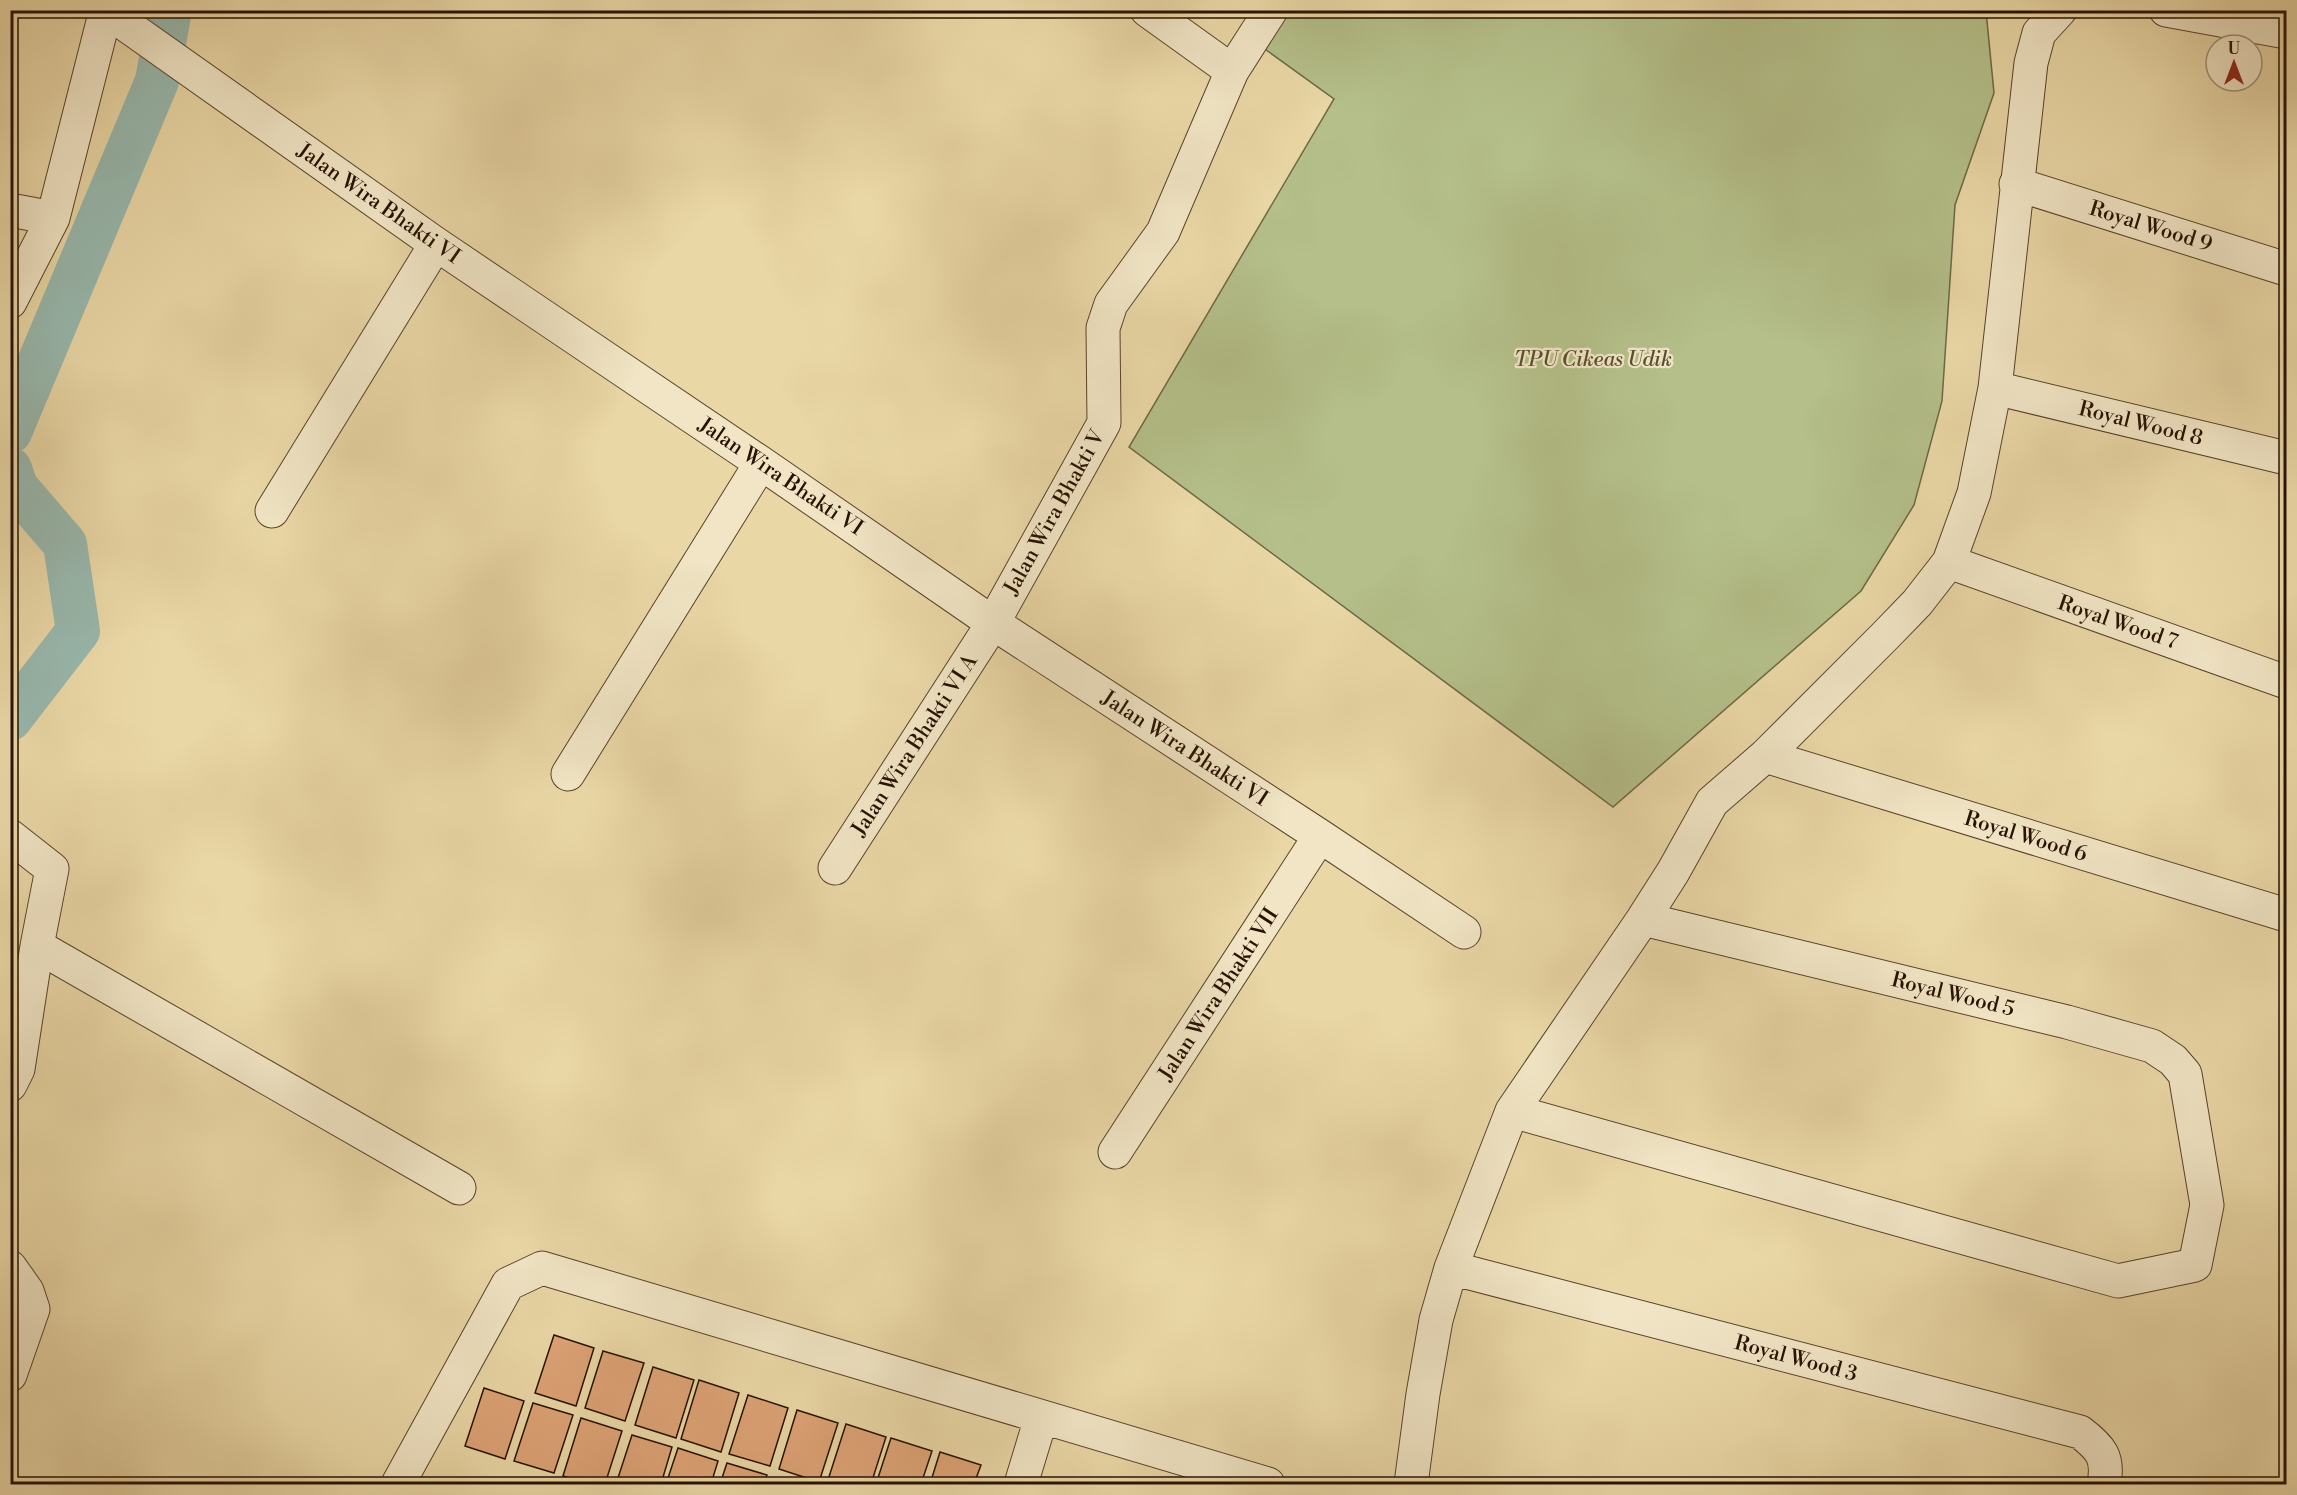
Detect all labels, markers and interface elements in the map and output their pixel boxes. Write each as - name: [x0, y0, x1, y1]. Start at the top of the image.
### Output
- north arrow: [2204, 33, 2264, 93]
- text: U: [2228, 39, 2241, 59]
- street label: Jalan Wira Bhakti VI: [291, 137, 465, 270]
- street label: Royal Wood 9: [2086, 196, 2215, 258]
- park label: TPU Cikeas Udik: [1514, 347, 1672, 373]
- street label: Royal Wood 8: [2076, 396, 2206, 452]
- street label: Jalan Wira Bhakti VI: [692, 412, 868, 542]
- street label: Jalan Wira Bhakti V: [998, 424, 1112, 601]
- street label: Royal Wood 7: [2054, 590, 2181, 656]
- street label: Jalan Wira Bhakti VI A: [846, 649, 984, 842]
- street label: Jalan Wira Bhakti VI: [1096, 685, 1272, 812]
- street label: Royal Wood 6: [1961, 806, 2091, 868]
- street label: Jalan Wira Bhakti VII: [1153, 903, 1284, 1087]
- street label: Royal Wood 5: [1888, 967, 2017, 1023]
- street label: Royal Wood 3: [1731, 1330, 1860, 1388]

